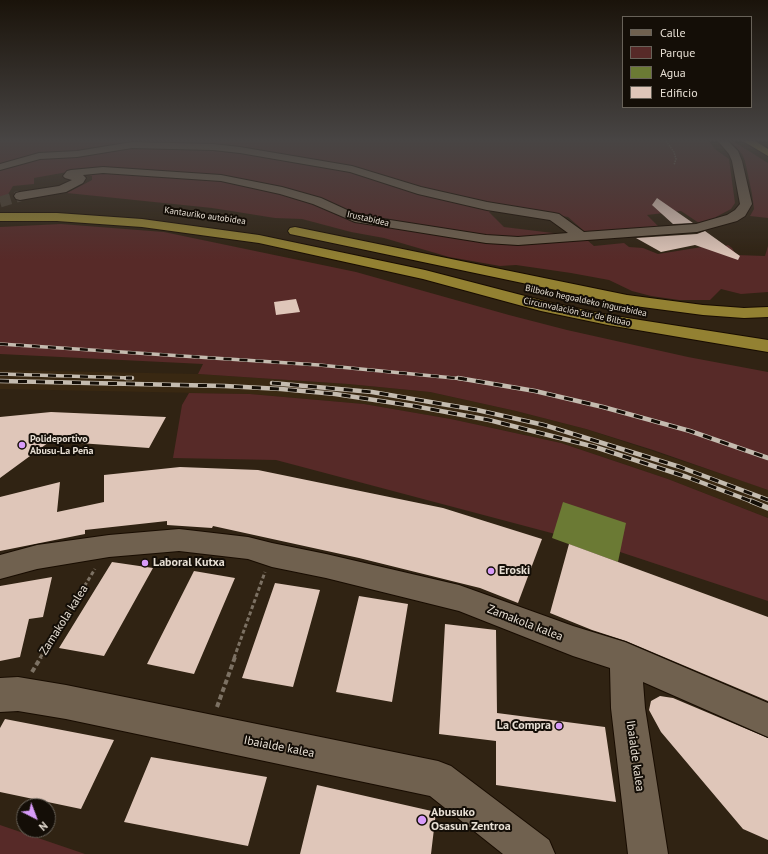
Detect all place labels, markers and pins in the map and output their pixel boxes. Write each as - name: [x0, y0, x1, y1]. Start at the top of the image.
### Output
- place label: Polideportivo Abusu-La Peña: [30, 433, 93, 456]
- marker: Polideportivo Abusu-La Peña: [17, 440, 27, 450]
- place label: Laboral Kutxa: [153, 556, 225, 570]
- marker: Laboral Kutxa: [140, 558, 150, 568]
- place label: Eroski: [499, 564, 530, 578]
- marker: Eroski: [486, 566, 496, 576]
- place label: La Compra: [497, 719, 551, 733]
- marker: La Compra: [554, 721, 564, 731]
- place label: Abusuko Osasun Zentroa: [431, 806, 511, 834]
- marker: Abusuko Osasun Zentroa: [416, 814, 428, 826]

